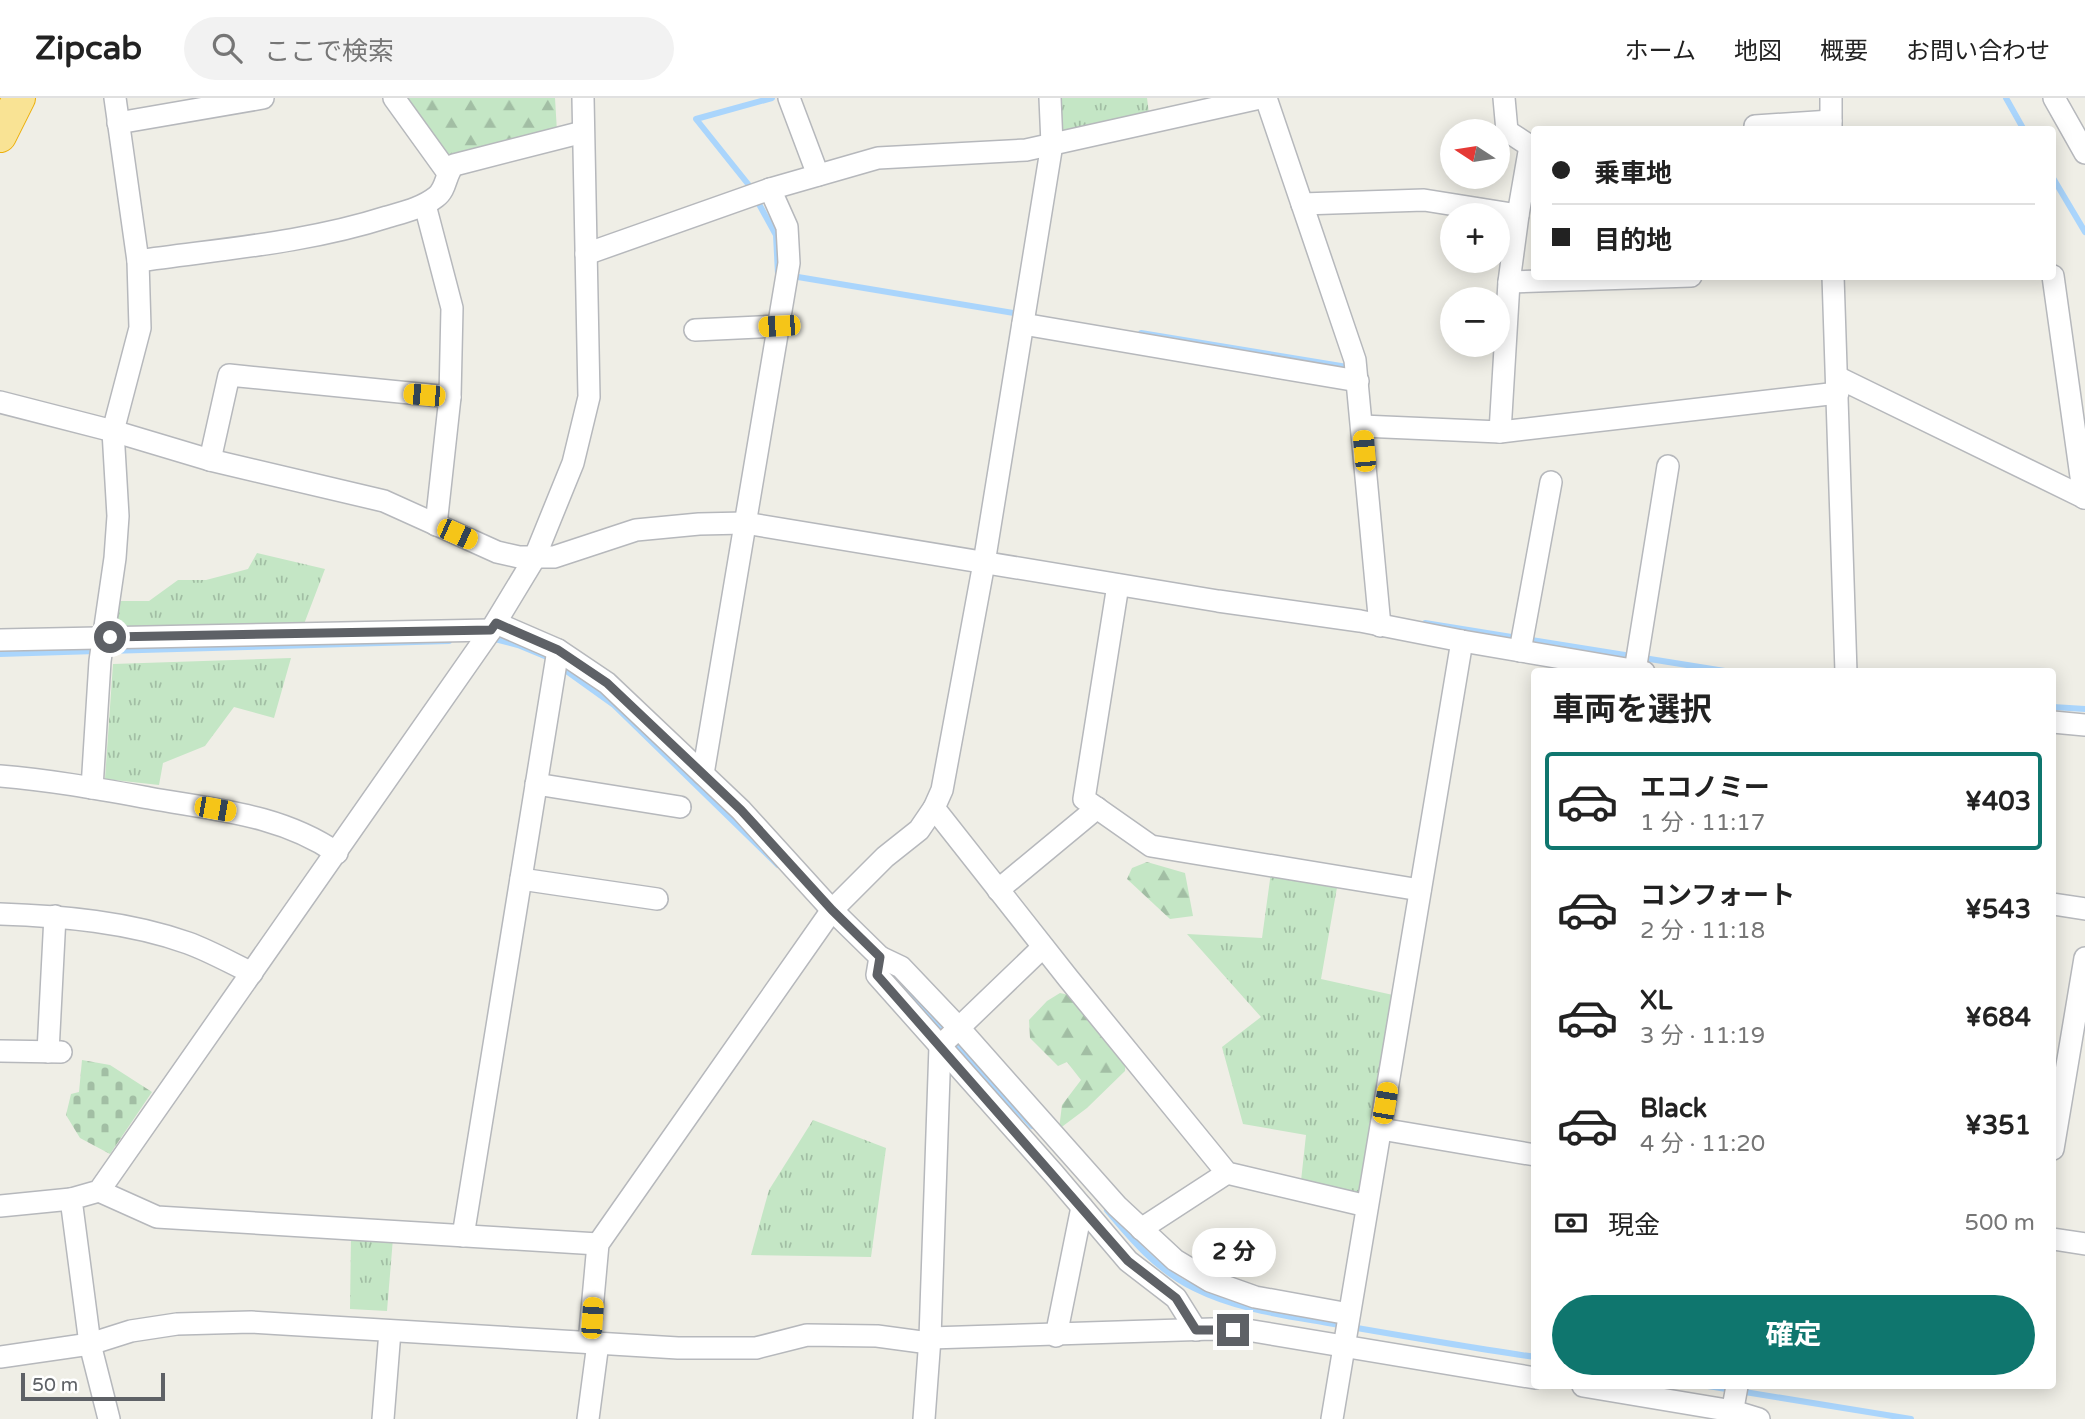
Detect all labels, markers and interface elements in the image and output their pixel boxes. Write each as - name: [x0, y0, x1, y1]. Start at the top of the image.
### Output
- search box: [184, 17, 674, 80]
- text: Zipcab: [35, 29, 142, 68]
- icon: search: [208, 29, 246, 67]
- text: ここで検索: [264, 36, 394, 67]
- text: ホーム: [1625, 37, 1696, 66]
- text: 地図: [1734, 37, 1782, 66]
- text: 概要: [1820, 37, 1868, 66]
- text: お問い合わせ: [1906, 37, 2050, 66]
- north arrow: [1440, 119, 1510, 189]
- map controls: [1440, 119, 1510, 357]
- text: 乗車地: [1594, 158, 1672, 189]
- button: +: [1440, 203, 1510, 273]
- text: 目的地: [1594, 225, 1672, 256]
- button: −: [1440, 287, 1510, 357]
- car: [758, 314, 801, 338]
- car: [403, 383, 446, 407]
- car: [1352, 429, 1377, 473]
- car: [434, 516, 481, 552]
- route start: [94, 621, 126, 653]
- text: 車両を選択: [1552, 691, 1712, 729]
- icon: car: [1556, 770, 1619, 833]
- text: エコノミー: [1640, 772, 1770, 803]
- text: ¥403: [1965, 786, 2031, 817]
- car: [193, 795, 238, 823]
- text: 1 分 · 11:17: [1640, 809, 1765, 837]
- icon: car: [1556, 878, 1619, 941]
- text: コンフォート: [1640, 880, 1795, 911]
- text: ¥543: [1965, 894, 2031, 925]
- text: 2 分 · 11:18: [1640, 917, 1765, 945]
- text: XL: [1640, 985, 1672, 1016]
- icon: car: [1556, 986, 1619, 1049]
- text: ¥684: [1965, 1002, 2031, 1033]
- text: 3 分 · 11:19: [1640, 1022, 1765, 1050]
- car: [1372, 1080, 1399, 1126]
- text: Black: [1640, 1093, 1707, 1124]
- icon: car: [1556, 1094, 1619, 1157]
- text: ¥351: [1965, 1110, 2031, 1141]
- text: 4 分 · 11:20: [1640, 1130, 1765, 1158]
- icon: cash: [1552, 1204, 1590, 1242]
- text: 500 m: [1965, 1209, 2035, 1237]
- text: 現金: [1608, 1210, 1660, 1241]
- callout: 2 分: [1191, 1228, 1275, 1278]
- text: 2 分: [1212, 1238, 1256, 1266]
- button: 確定: [1552, 1295, 2035, 1375]
- car: [581, 1296, 604, 1340]
- route end: [1217, 1314, 1249, 1346]
- scale bar: [21, 1370, 164, 1402]
- text: 50 m: [32, 1374, 78, 1396]

